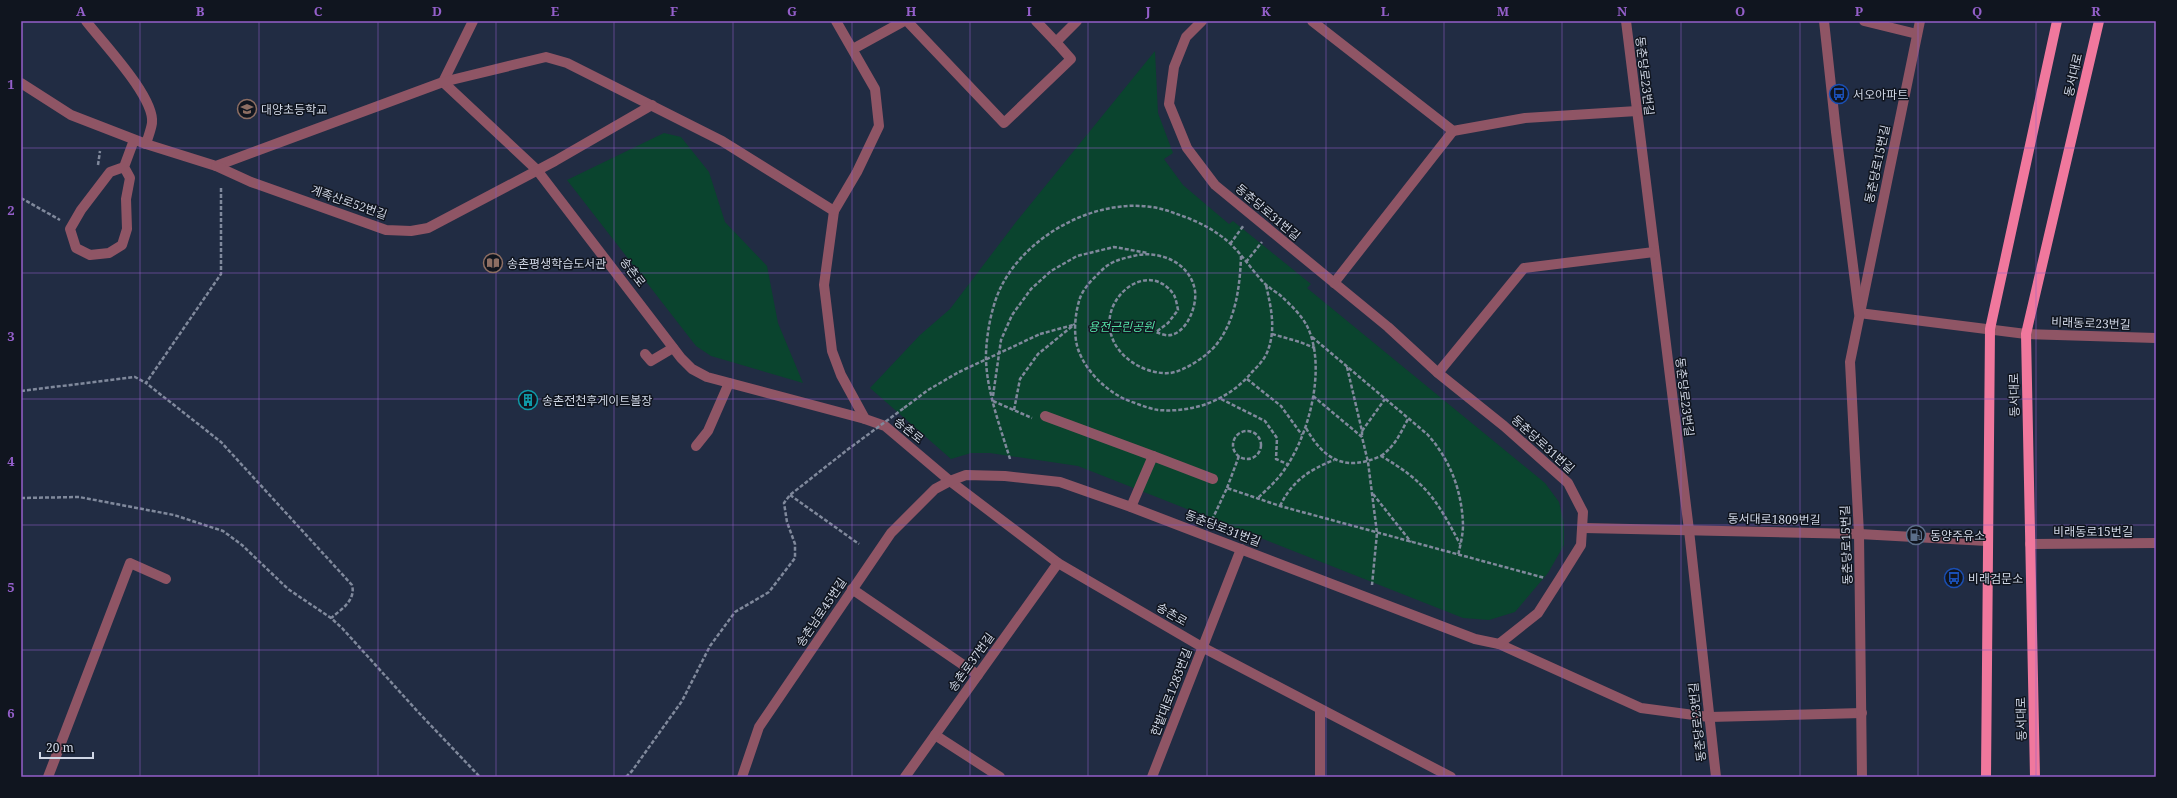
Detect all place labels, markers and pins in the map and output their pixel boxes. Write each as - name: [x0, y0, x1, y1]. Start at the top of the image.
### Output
- bus stop icon: 서오아파트: [1828, 83, 1850, 105]
- place label: 서오아파트: [1853, 86, 1908, 103]
- school or university icon: 대양초등학교: [236, 98, 258, 120]
- place label: 대양초등학교: [261, 101, 327, 118]
- library icon: 송촌평생학습도서관: [482, 252, 504, 274]
- place label: 송촌평생학습도서관: [507, 255, 606, 272]
- building icon: 송촌전천후게이트볼장: [517, 389, 539, 411]
- place label: 송촌전천후게이트볼장: [542, 392, 652, 409]
- fuel station icon: 동양주유소: [1905, 524, 1927, 546]
- place label: 동양주유소: [1930, 527, 1985, 544]
- bus stop icon: 비래검문소: [1943, 567, 1965, 589]
- place label: 비래검문소: [1968, 570, 2023, 587]

